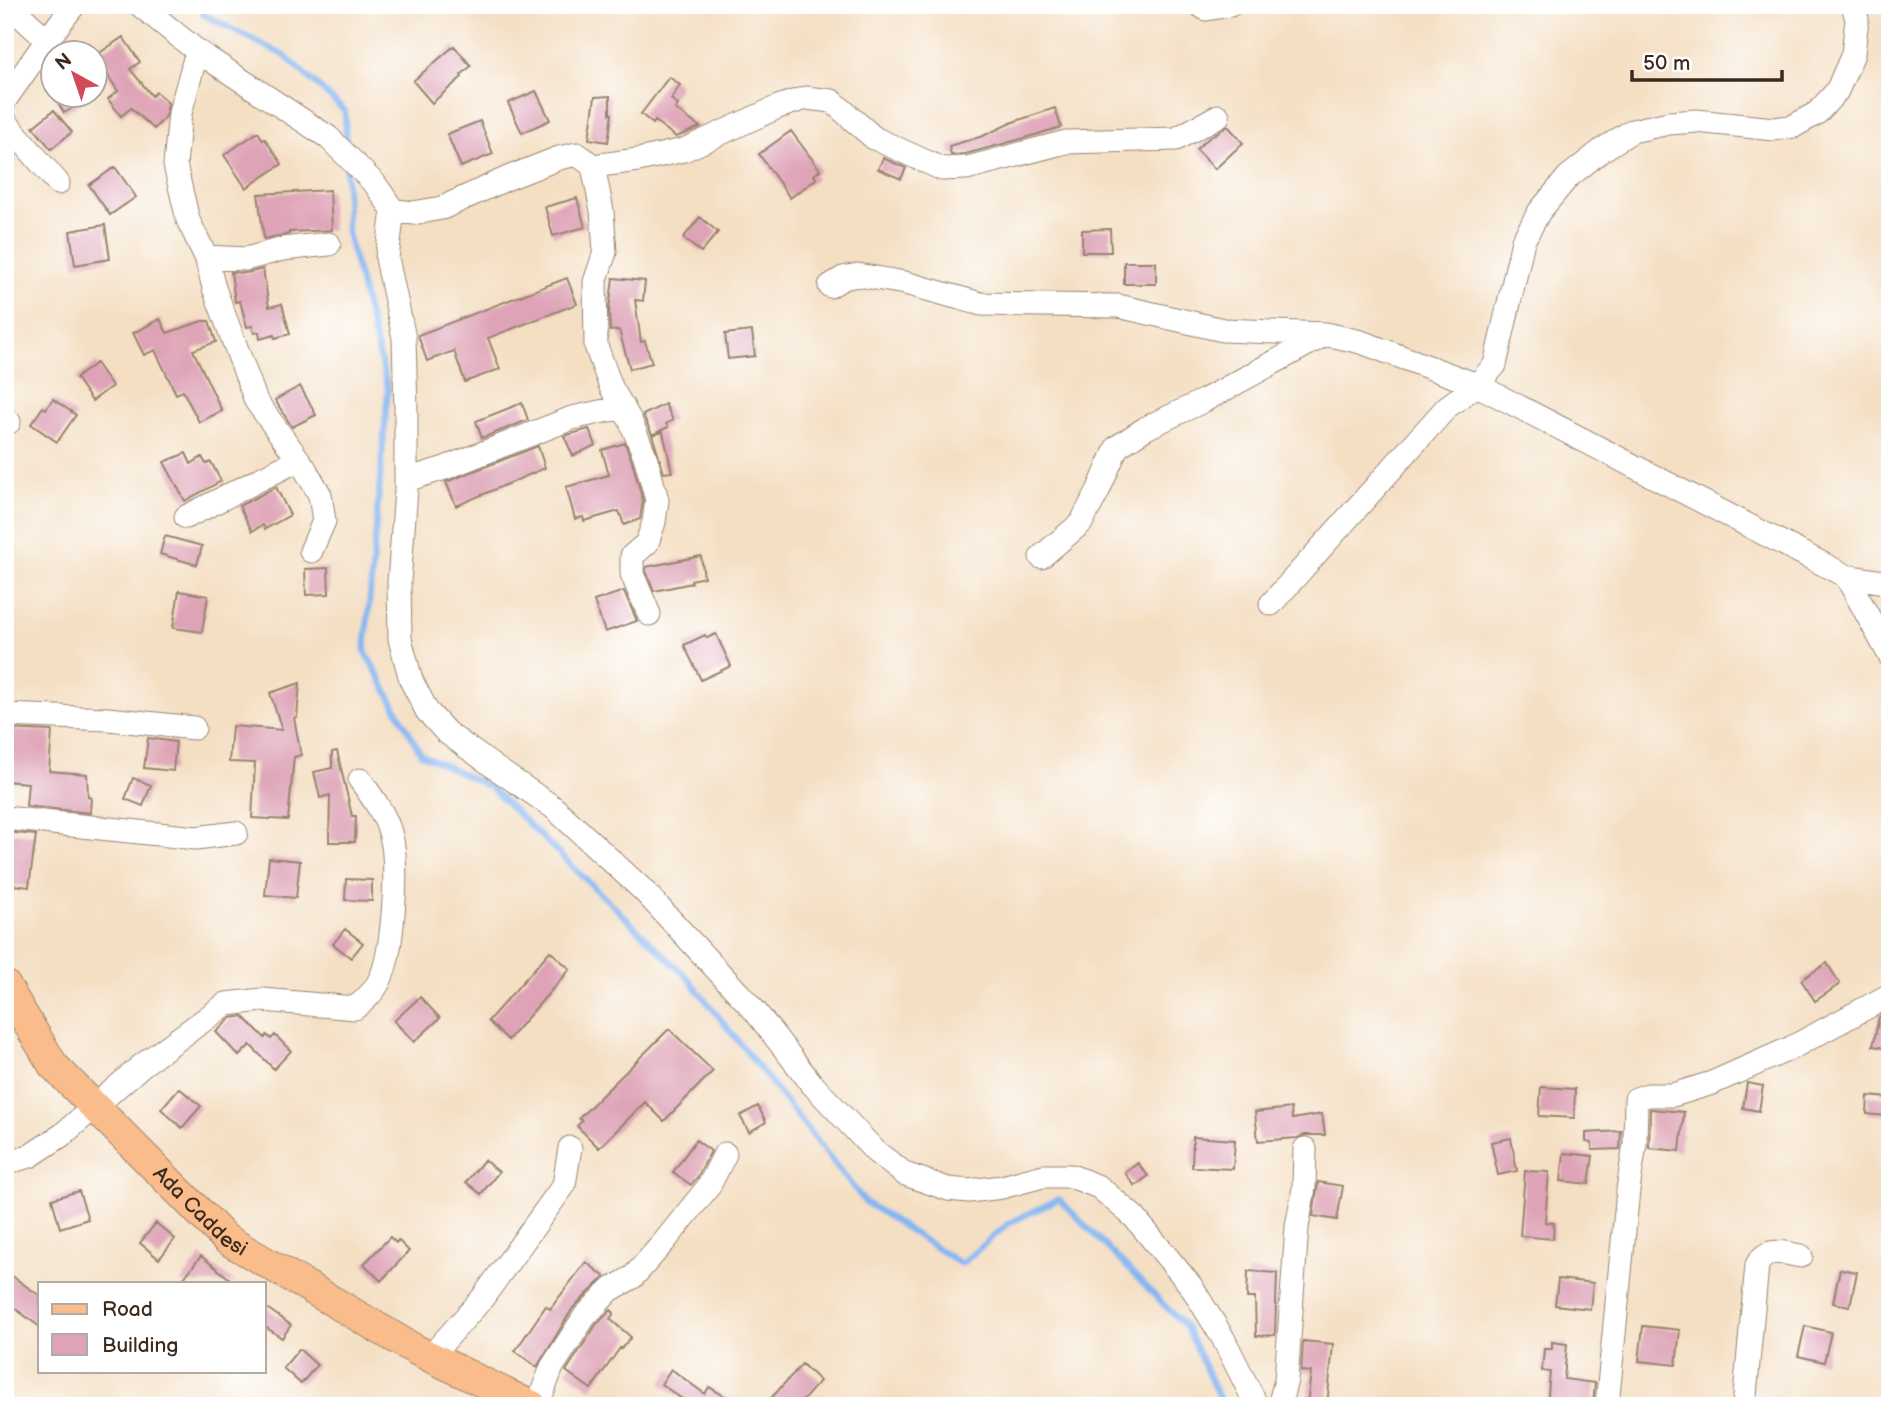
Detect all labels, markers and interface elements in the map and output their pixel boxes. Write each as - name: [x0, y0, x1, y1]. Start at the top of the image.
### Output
- north arrow: [38, 38, 108, 108]
- scale bar: [1632, 38, 1783, 82]
- text: N: [51, 49, 77, 76]
- text: 50 m: [1643, 51, 1690, 76]
- street label: Ada Caddesi: [148, 1161, 252, 1261]
- legend: [38, 1282, 266, 1372]
- text: Road: [102, 1297, 153, 1322]
- text: Building: [102, 1333, 178, 1358]

